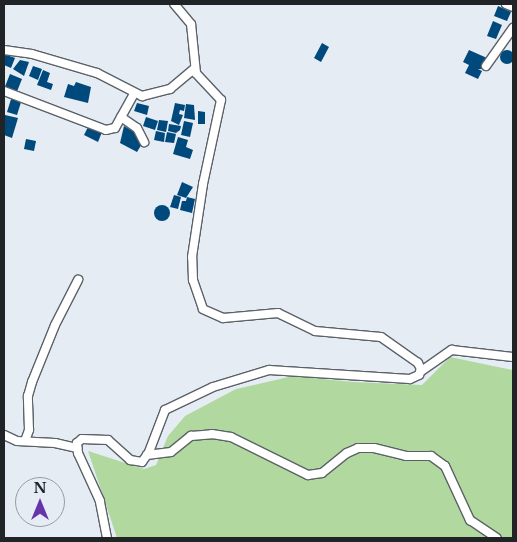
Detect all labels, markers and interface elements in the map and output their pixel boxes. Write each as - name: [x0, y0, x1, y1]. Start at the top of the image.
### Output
- north arrow: [15, 477, 65, 527]
- text: N: [33, 479, 47, 497]

